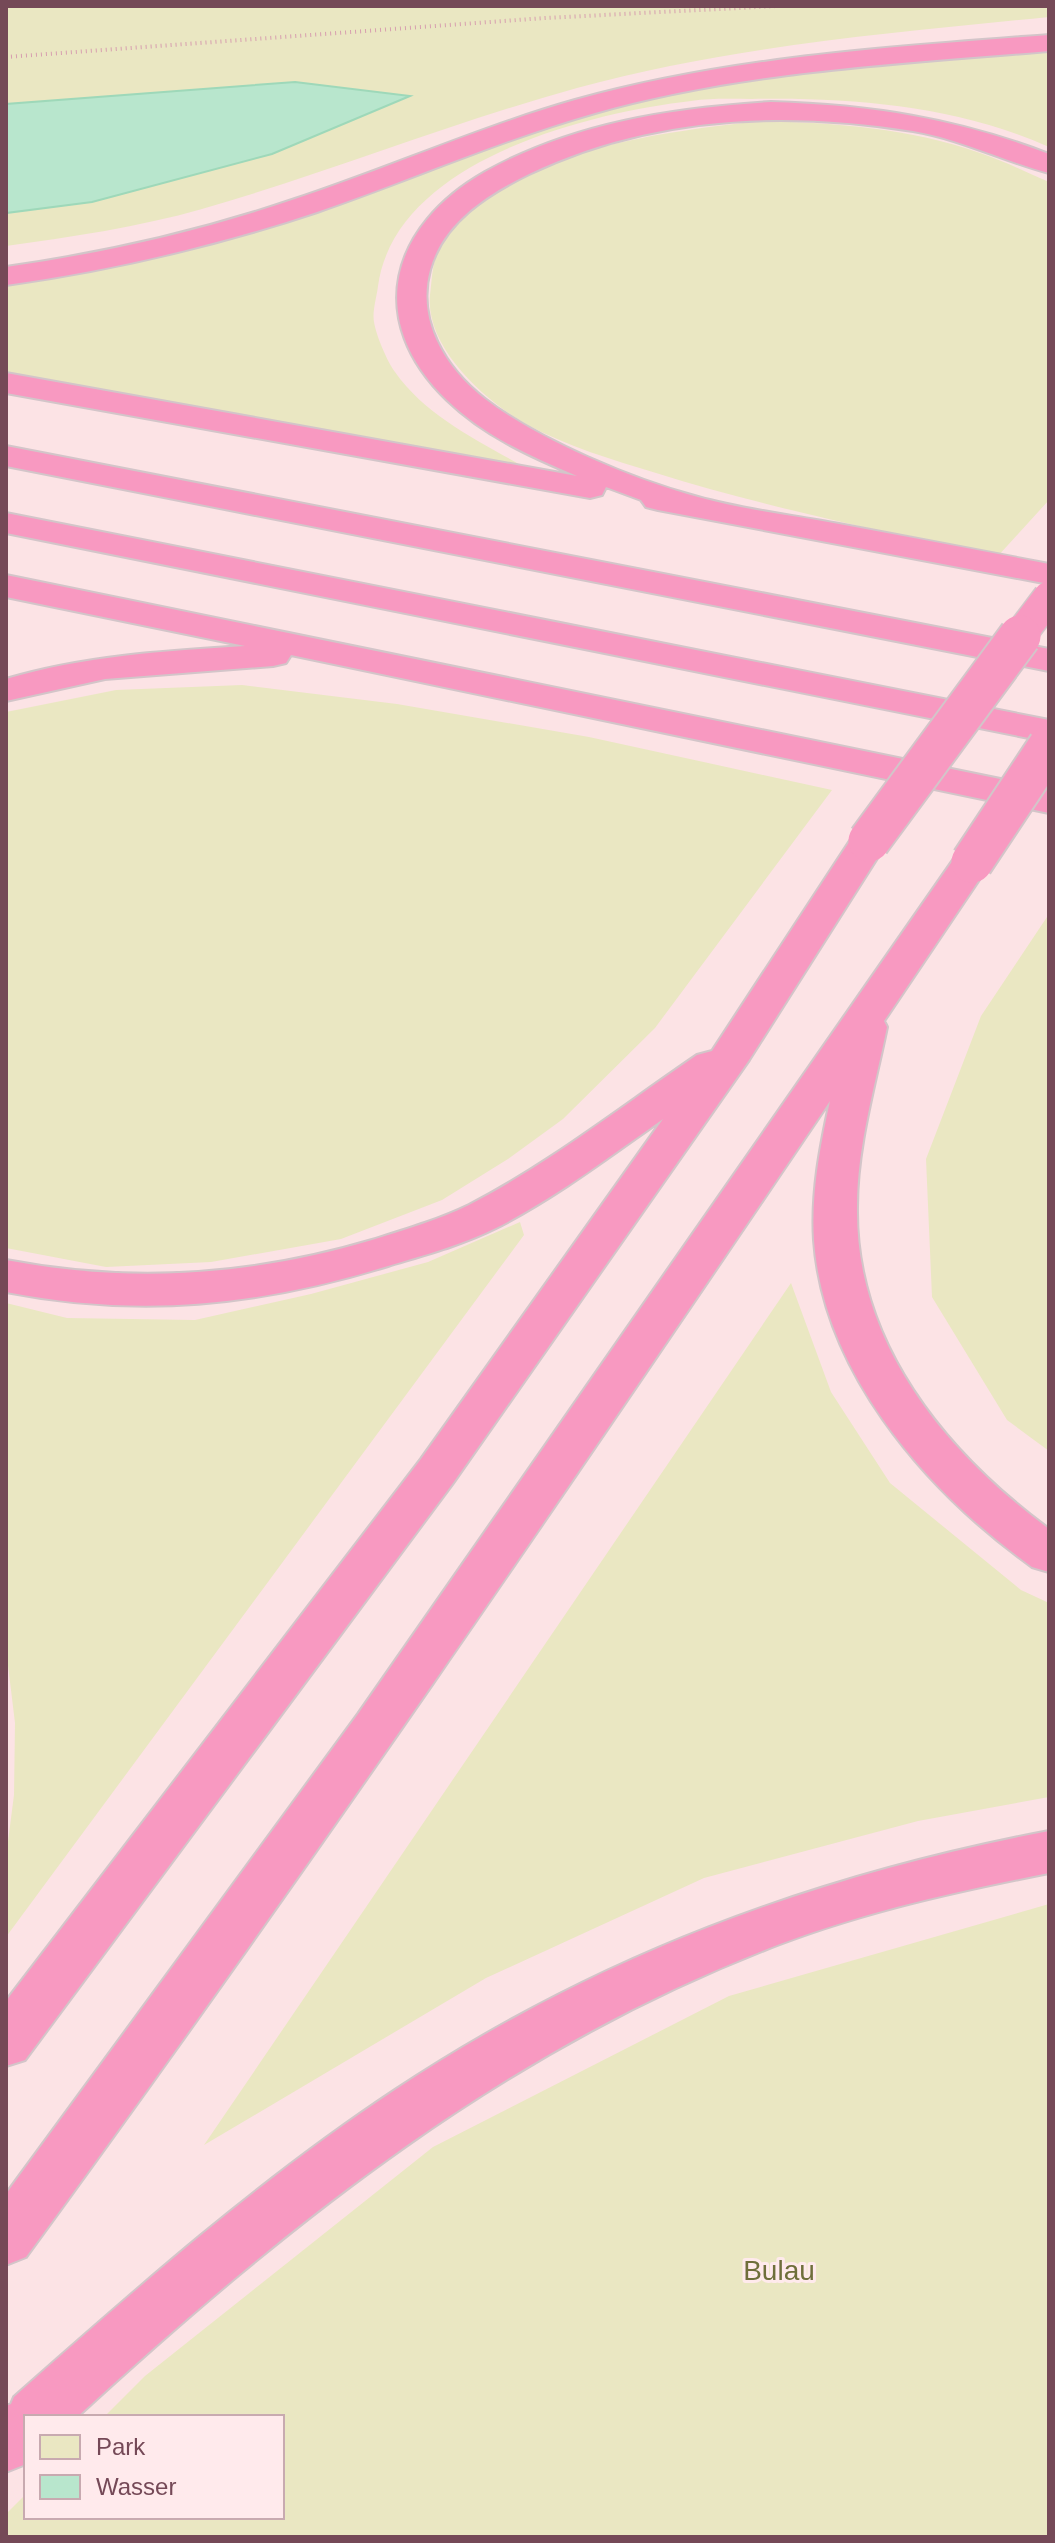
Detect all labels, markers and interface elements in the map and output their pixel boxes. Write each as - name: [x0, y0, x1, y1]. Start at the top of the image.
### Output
- park label: Bulau: [743, 2255, 815, 2286]
- legend: [24, 2415, 284, 2519]
- text: Park: [96, 2433, 146, 2460]
- text: Wasser: [96, 2473, 176, 2500]

